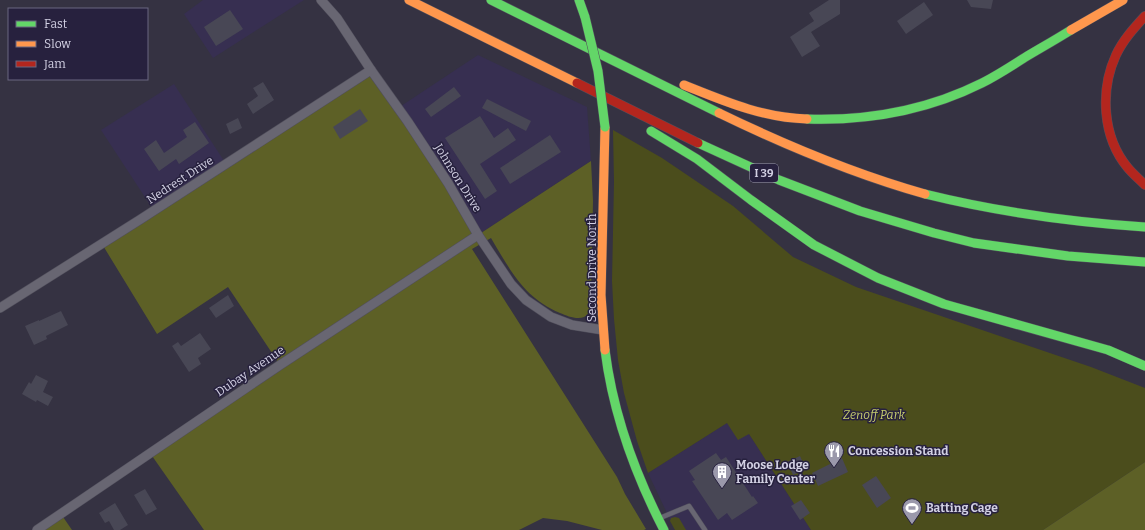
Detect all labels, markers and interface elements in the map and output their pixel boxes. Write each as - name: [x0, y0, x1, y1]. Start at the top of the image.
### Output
- legend: [8, 8, 148, 80]
- text: Fast: [44, 17, 68, 31]
- text: Slow: [44, 37, 71, 51]
- text: Jam: [43, 57, 66, 71]
- street label: Johnson Drive: [431, 140, 485, 215]
- street label: Nedrest Drive: [144, 153, 216, 207]
- road number: I 39: [750, 164, 778, 182]
- street label: Second Drive North: [585, 213, 599, 322]
- street label: Dubay Avenue: [213, 343, 287, 399]
- park label: Zenoff Park: [843, 408, 905, 422]
- restaurant icon: Concession Stand: [823, 440, 845, 468]
- place label: Concession Stand: [848, 444, 949, 458]
- place label: Moose Lodge Family Center: [736, 458, 816, 486]
- building icon: Moose Lodge Family Center: [711, 461, 733, 489]
- sports icon: Batting Cage: [901, 497, 923, 525]
- place label: Batting Cage: [926, 501, 998, 515]

